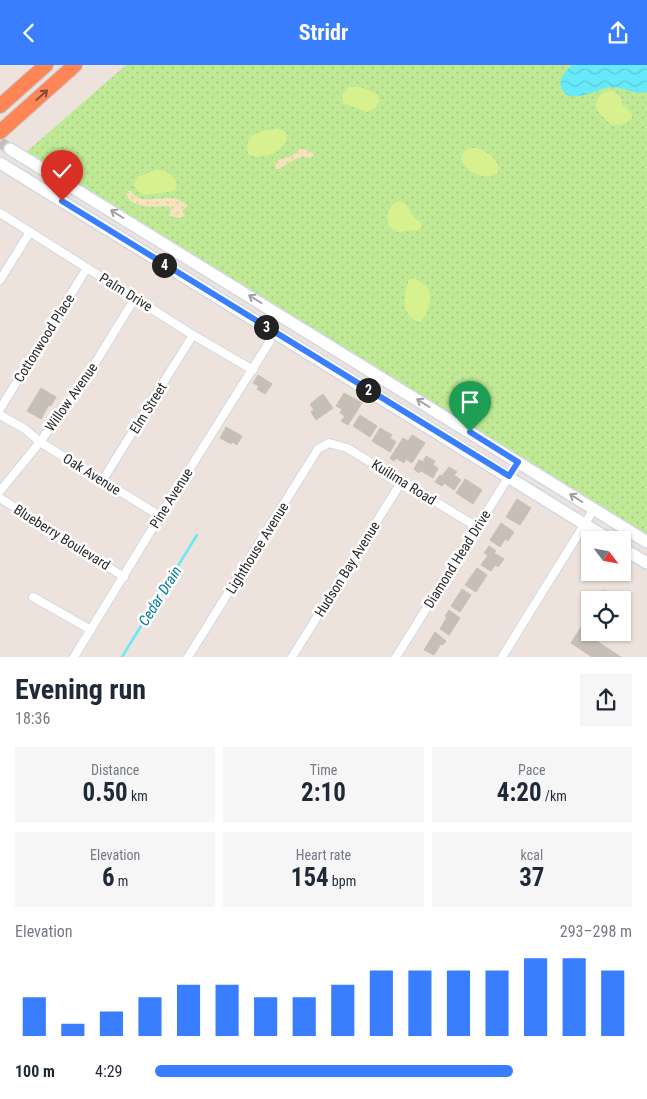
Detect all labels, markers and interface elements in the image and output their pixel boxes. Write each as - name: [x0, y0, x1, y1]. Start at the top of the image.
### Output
- icon: back: [15, 19, 43, 47]
- icon: share: [604, 19, 632, 47]
- text: Stridr: [299, 20, 348, 45]
- one-way arrow: [36, 89, 49, 101]
- pin: [41, 150, 83, 201]
- icon: check: [48, 157, 76, 185]
- one-way arrow: [110, 209, 124, 219]
- pin: 4: [152, 253, 176, 277]
- text: 4: [161, 257, 168, 273]
- street label: Palm Drive: [97, 270, 156, 315]
- street label: Cottonwood Place: [10, 291, 78, 385]
- one-way arrow: [249, 294, 263, 304]
- pin: 3: [254, 315, 278, 339]
- text: 3: [263, 319, 270, 335]
- street label: Willow Avenue: [42, 359, 101, 434]
- pin: 2: [356, 377, 380, 403]
- street label: Elm Street: [126, 380, 170, 436]
- pin: [449, 381, 491, 432]
- text: 2: [365, 382, 372, 398]
- icon: arrive: [456, 388, 484, 416]
- one-way arrow: [417, 397, 431, 407]
- street label: Oak Avenue: [60, 450, 124, 498]
- street label: Kuilima Road: [369, 456, 439, 508]
- street label: Pine Avenue: [146, 465, 196, 531]
- one-way arrow: [569, 493, 583, 503]
- street label: Lighthouse Avenue: [222, 499, 292, 597]
- street label: Blueberry Boulevard: [11, 501, 113, 573]
- street label: Diamond Head Drive: [420, 507, 494, 611]
- street label: Hudson Bay Avenue: [311, 518, 383, 620]
- north arrow: [581, 531, 631, 581]
- map controls: [581, 531, 631, 641]
- water label: Cedar Drain: [135, 563, 185, 629]
- button: locate: [581, 591, 631, 641]
- text: Evening run: [15, 673, 146, 706]
- button: share: [580, 674, 632, 726]
- text: 18:36: [15, 709, 50, 728]
- text: Distance: [91, 762, 139, 778]
- text: Time: [310, 762, 337, 778]
- text: Pace: [518, 762, 546, 778]
- text: 0.50: [83, 778, 128, 807]
- text: 2:10: [301, 778, 346, 807]
- text: 4:20: [497, 778, 542, 807]
- text: km: [128, 788, 148, 804]
- text: /km: [542, 788, 567, 804]
- text: Elevation: [90, 847, 140, 863]
- text: Heart rate: [296, 847, 351, 863]
- text: kcal: [521, 847, 543, 863]
- text: 6: [102, 863, 115, 892]
- text: 154: [291, 863, 329, 892]
- text: 37: [519, 863, 544, 892]
- text: m: [115, 873, 128, 889]
- text: bpm: [329, 873, 356, 889]
- text: Elevation: [15, 922, 73, 941]
- text: 293–298 m: [560, 922, 632, 941]
- text: 100 m: [15, 1062, 55, 1081]
- text: 4:29: [95, 1062, 122, 1081]

